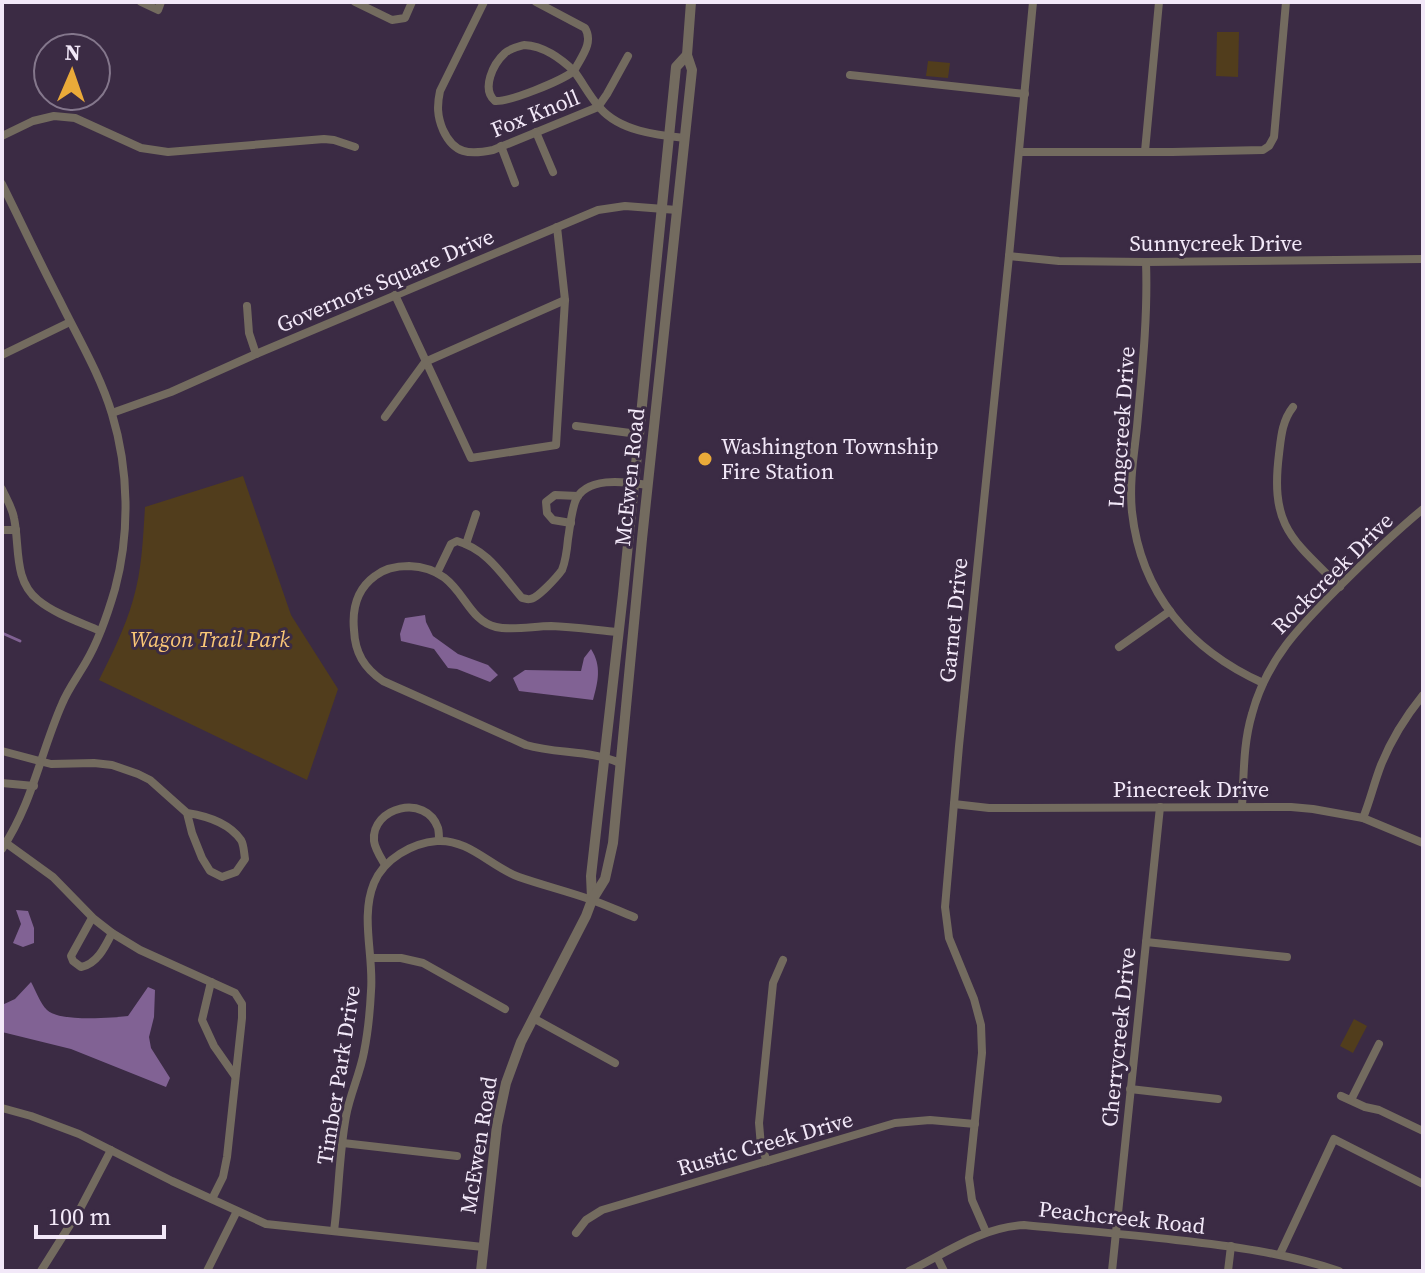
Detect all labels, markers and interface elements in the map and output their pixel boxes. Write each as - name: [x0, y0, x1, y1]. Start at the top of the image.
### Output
- north arrow: [32, 32, 112, 112]
- text: N: [64, 37, 81, 67]
- street label: Fox Knoll: [486, 82, 584, 144]
- street label: Governors Square Drive: [272, 221, 498, 339]
- street label: Sunnycreek Drive: [1130, 228, 1302, 258]
- street label: Longcreek Drive: [1100, 345, 1142, 509]
- street label: McEwen Road: [607, 406, 651, 547]
- place label: Washington Township Fire Station: [721, 431, 939, 486]
- marker: Washington Township Fire Station: [696, 450, 714, 468]
- street label: Rockcreek Drive: [1265, 506, 1399, 640]
- street label: Garnet Drive: [932, 556, 974, 684]
- park label: Wagon Trail Park: [130, 624, 290, 654]
- street label: Pinecreek Drive: [1113, 774, 1269, 804]
- street label: Cherrycreek Drive: [1094, 946, 1142, 1128]
- street label: Timber Park Drive: [309, 983, 367, 1167]
- street label: McEwen Road: [452, 1074, 504, 1216]
- street label: Rustic Creek Drive: [674, 1104, 856, 1182]
- scale bar: [36, 1189, 164, 1239]
- street label: Peachcreek Road: [1037, 1193, 1207, 1241]
- text: 100 m: [48, 1200, 111, 1233]

